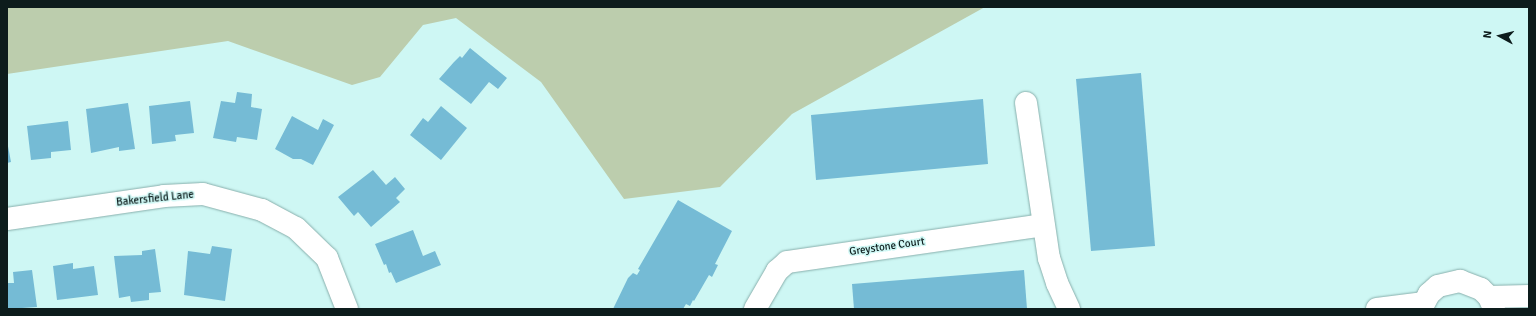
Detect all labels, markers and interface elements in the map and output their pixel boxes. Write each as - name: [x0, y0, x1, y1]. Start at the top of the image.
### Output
- north arrow: [1480, 16, 1520, 56]
- text: N: [1481, 30, 1495, 39]
- street label: Bakersfield Lane: [116, 188, 194, 210]
- street label: Greystone Court: [848, 235, 926, 259]

